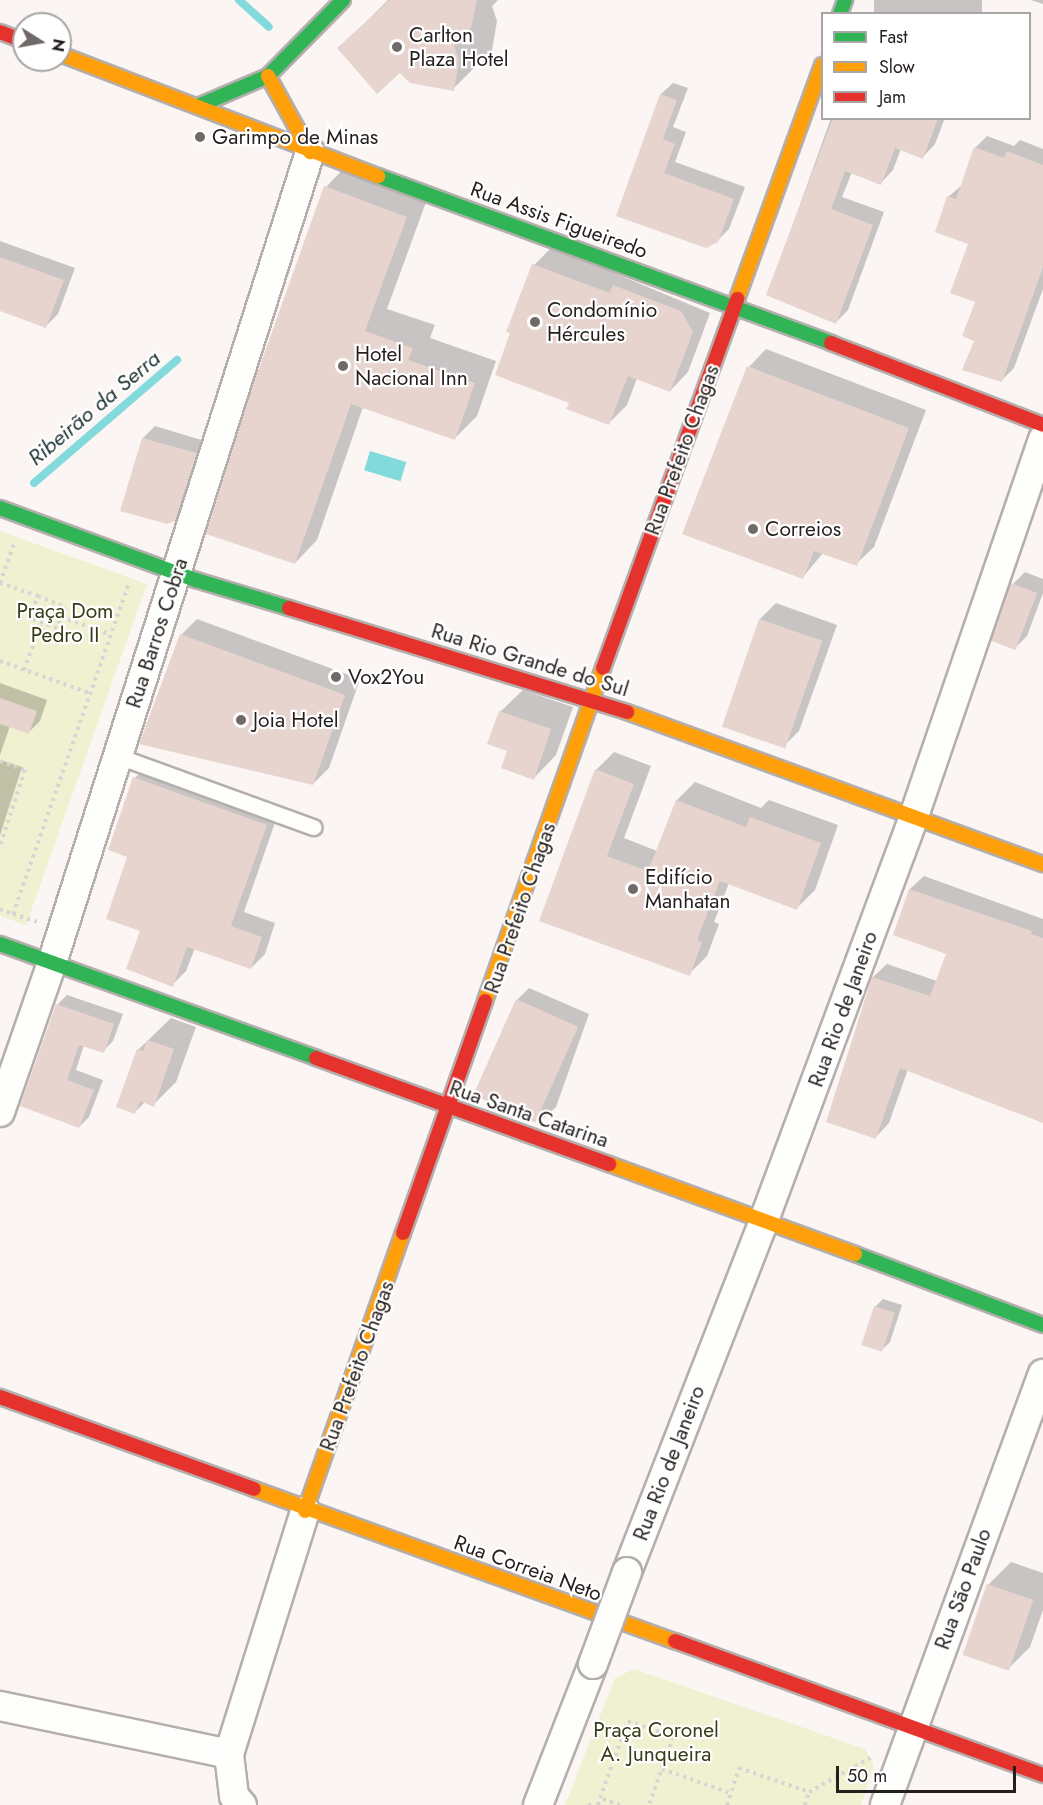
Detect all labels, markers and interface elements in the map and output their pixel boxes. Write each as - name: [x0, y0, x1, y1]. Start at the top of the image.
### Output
- north arrow: [12, 12, 72, 72]
- legend: [821, 12, 1031, 120]
- place label: Carlton Plaza Hotel: [409, 22, 509, 72]
- text: Fast: [879, 24, 908, 50]
- text: N: [46, 37, 71, 54]
- marker: Carlton Plaza Hotel: [390, 40, 404, 54]
- text: Slow: [879, 54, 915, 80]
- text: Jam: [879, 84, 906, 110]
- place label: Garimpo de Minas: [212, 124, 378, 150]
- marker: Garimpo de Minas: [193, 130, 207, 144]
- street label: Rua Assis Figueiredo: [467, 176, 651, 264]
- place label: Condomínio Hércules: [547, 297, 657, 347]
- marker: Condomínio Hércules: [528, 315, 542, 329]
- place label: Hotel Nacional Inn: [355, 341, 468, 391]
- water label: Ribeirão da Serra: [23, 345, 165, 471]
- marker: Hotel Nacional Inn: [336, 359, 350, 373]
- street label: Rua Prefeito Chagas: [640, 362, 724, 538]
- place label: Correios: [765, 516, 841, 542]
- marker: Correios: [746, 522, 760, 536]
- street label: Rua Barros Cobra: [121, 555, 193, 711]
- park label: Praça Dom Pedro II: [17, 598, 113, 648]
- street label: Rua Rio Grande do Sul: [428, 618, 632, 702]
- place label: Vox2You: [348, 664, 424, 690]
- marker: Vox2You: [329, 670, 343, 684]
- place label: Joia Hotel: [253, 707, 339, 733]
- marker: Joia Hotel: [234, 713, 248, 727]
- street label: Rua Prefeito Chagas: [479, 819, 561, 997]
- place label: Edifício Manhatan: [645, 864, 730, 914]
- marker: Edifício Manhatan: [626, 882, 640, 896]
- street label: Rua Rio de Janeiro: [803, 928, 883, 1090]
- street label: Rua Santa Catarina: [446, 1075, 612, 1153]
- street label: Rua Prefeito Chagas: [315, 1278, 399, 1454]
- street label: Rua Rio de Janeiro: [628, 1382, 710, 1544]
- street label: Rua São Paulo: [929, 1525, 997, 1653]
- street label: Rua Correia Neto: [451, 1530, 605, 1606]
- park label: Praça Coronel A. Junqueira: [593, 1717, 719, 1767]
- scale bar: [839, 1754, 1019, 1792]
- text: 50 m: [847, 1763, 887, 1789]

